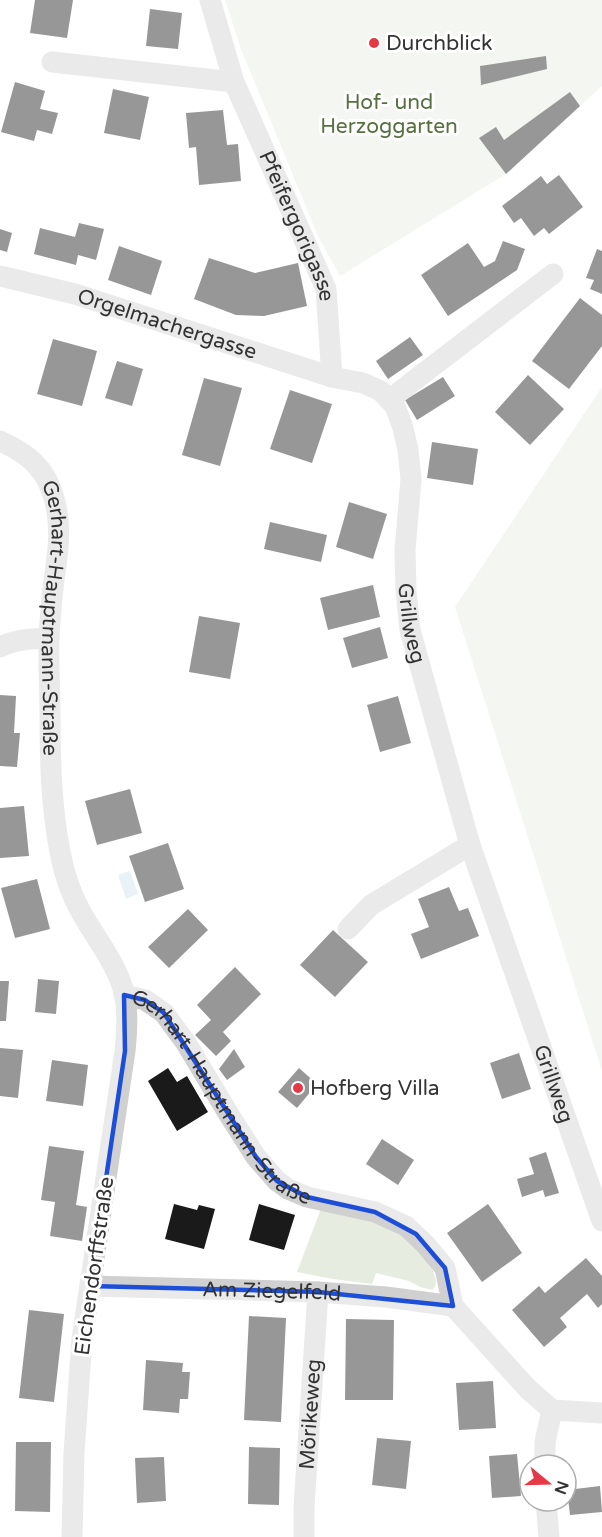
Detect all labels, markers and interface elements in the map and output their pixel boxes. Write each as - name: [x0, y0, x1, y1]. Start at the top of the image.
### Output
- place label: Durchblick: [386, 31, 492, 56]
- marker: Durchblick: [367, 36, 381, 50]
- park label: Hof- und Herzoggarten: [320, 90, 458, 139]
- street label: Pfeifergorigasse: [253, 147, 339, 302]
- street label: Orgelmachergasse: [74, 284, 260, 365]
- street label: Gerhart-Hauptmann-Straße: [36, 477, 71, 756]
- street label: Grillweg: [393, 583, 431, 666]
- street label: Gerhart-Hauptmann-Straße: [129, 985, 315, 1210]
- street label: Grillweg: [528, 1042, 579, 1127]
- place label: Hofberg Villa: [310, 1076, 440, 1101]
- marker: Hofberg Villa: [291, 1081, 305, 1095]
- street label: Eichendorffstraße: [70, 1175, 119, 1357]
- street label: Am Ziegelfeld: [202, 1277, 342, 1307]
- street label: Mörikeweg: [294, 1358, 327, 1470]
- north arrow: [518, 1453, 578, 1513]
- text: N: [550, 1478, 573, 1497]

